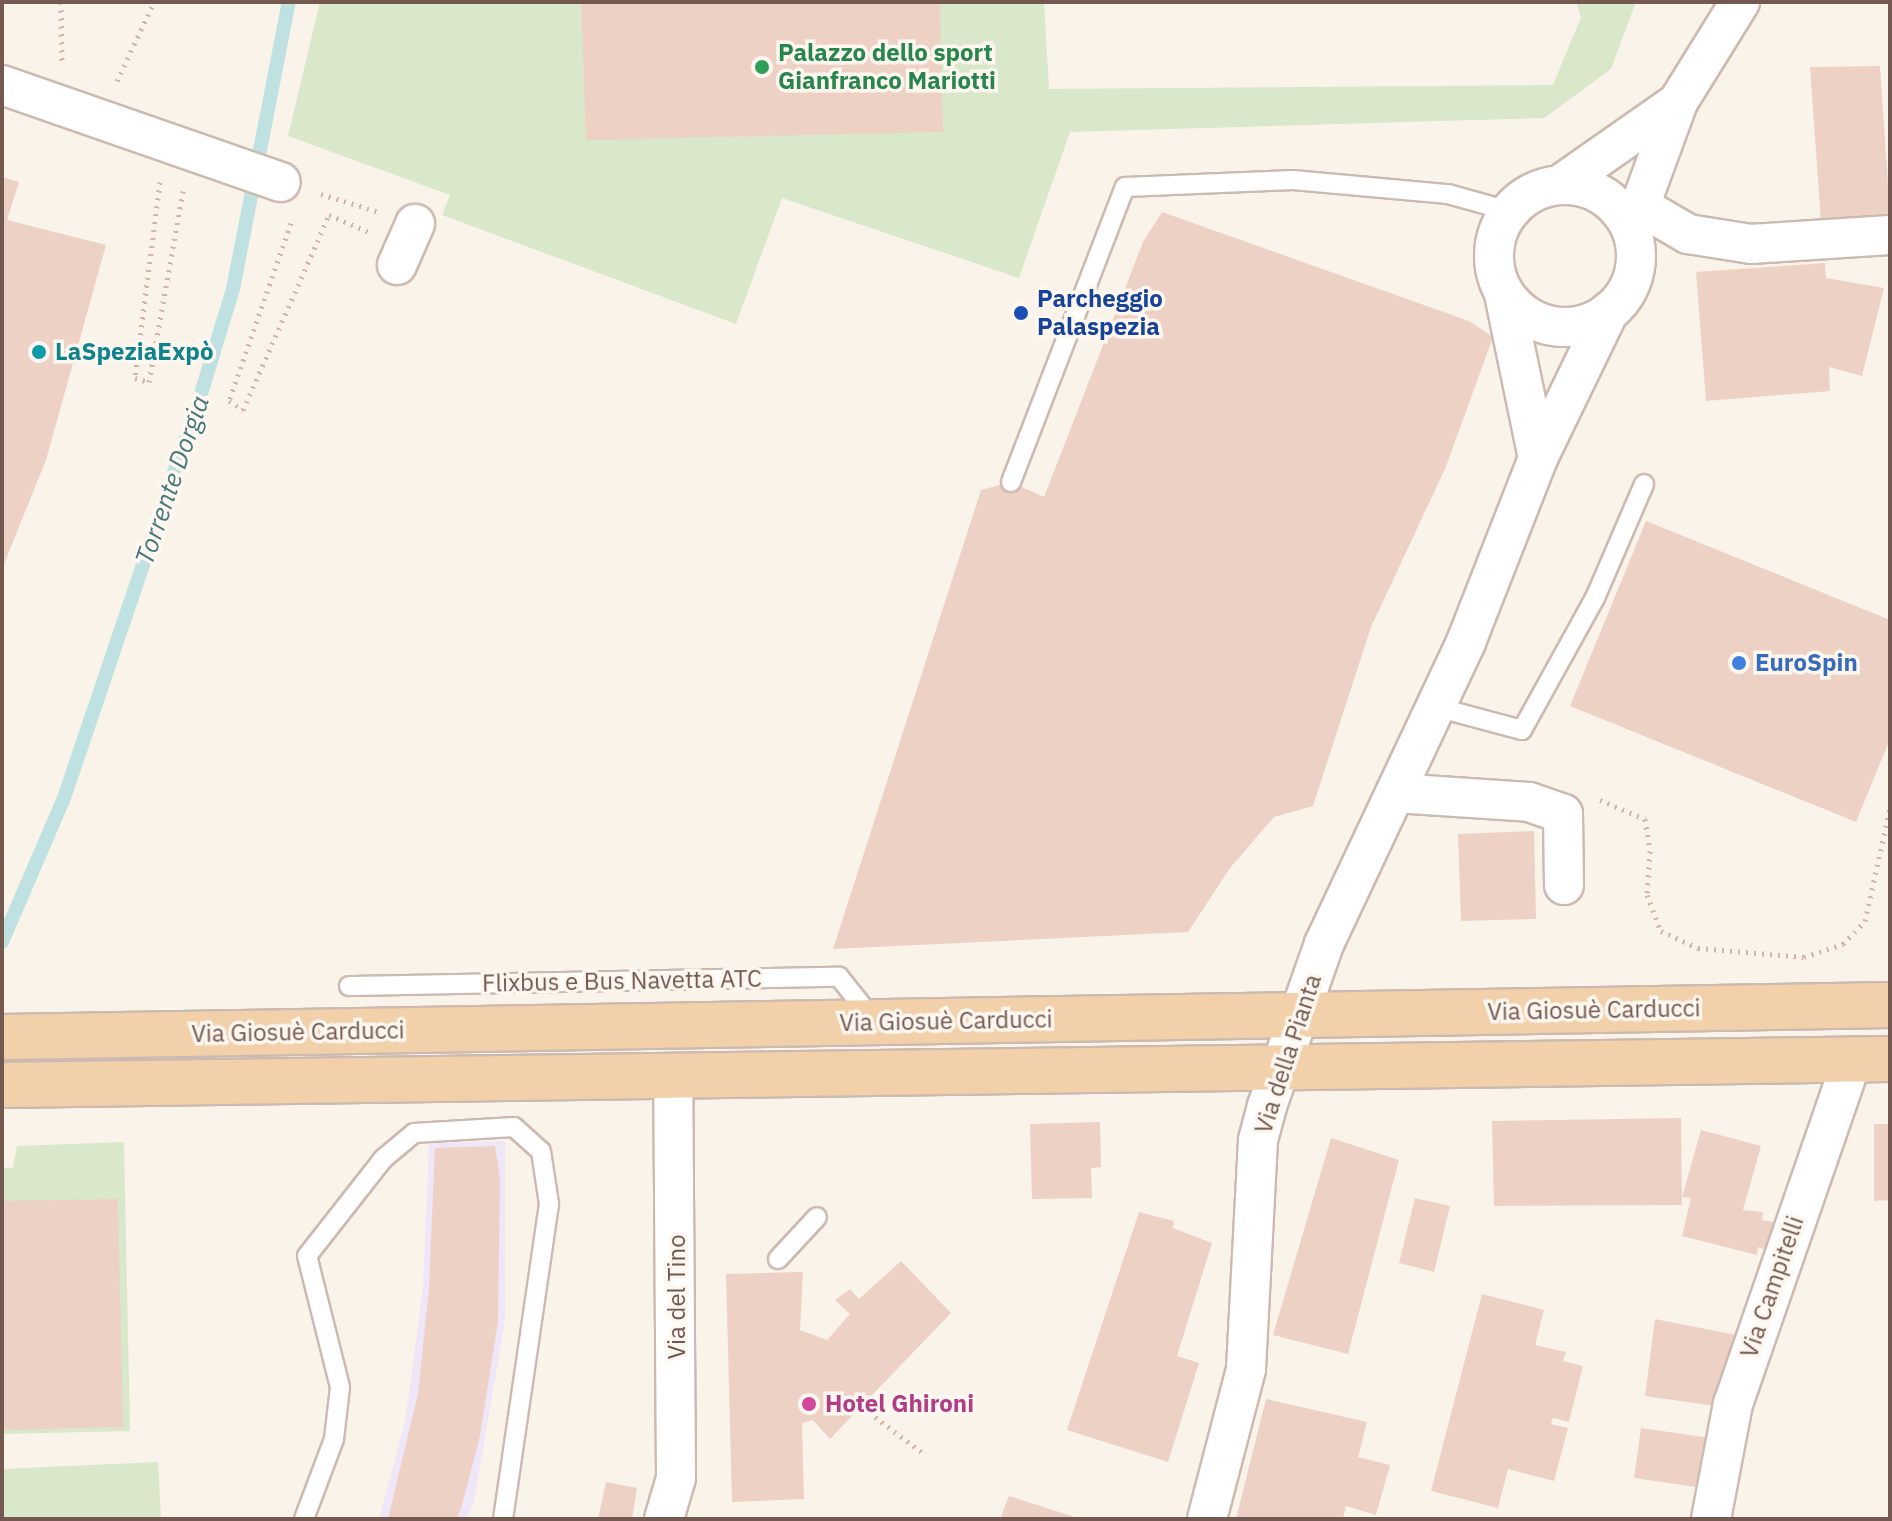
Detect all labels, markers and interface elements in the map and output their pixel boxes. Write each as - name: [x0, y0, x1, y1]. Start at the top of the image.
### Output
- place label: Palazzo dello sport Gianfranco Mariotti: [778, 39, 996, 95]
- marker: Palazzo dello sport Gianfranco Mariotti: [753, 58, 771, 76]
- place label: Parcheggio Palaspezia: [1037, 285, 1163, 341]
- marker: Parcheggio Palaspezia: [1012, 304, 1030, 322]
- place label: LaSpeziaExpò: [55, 338, 213, 366]
- marker: LaSpeziaExpò: [30, 343, 48, 361]
- water label: Torrente Dorgia: [128, 391, 216, 569]
- place label: EuroSpin: [1755, 649, 1858, 677]
- marker: EuroSpin: [1730, 654, 1748, 672]
- street label: Flixbus e Bus Navetta ATC: [482, 964, 762, 998]
- street label: Via della Pianta: [1249, 971, 1327, 1137]
- street label: Via Giosuè Carducci: [1487, 994, 1701, 1026]
- street label: Via Giosuè Carducci: [839, 1005, 1053, 1037]
- street label: Via Giosuè Carducci: [191, 1016, 405, 1048]
- street label: Via Campitelli: [1734, 1212, 1810, 1362]
- street label: Via del Tino: [663, 1234, 691, 1360]
- place label: Hotel Ghironi: [825, 1390, 974, 1418]
- marker: Hotel Ghironi: [800, 1395, 818, 1413]

